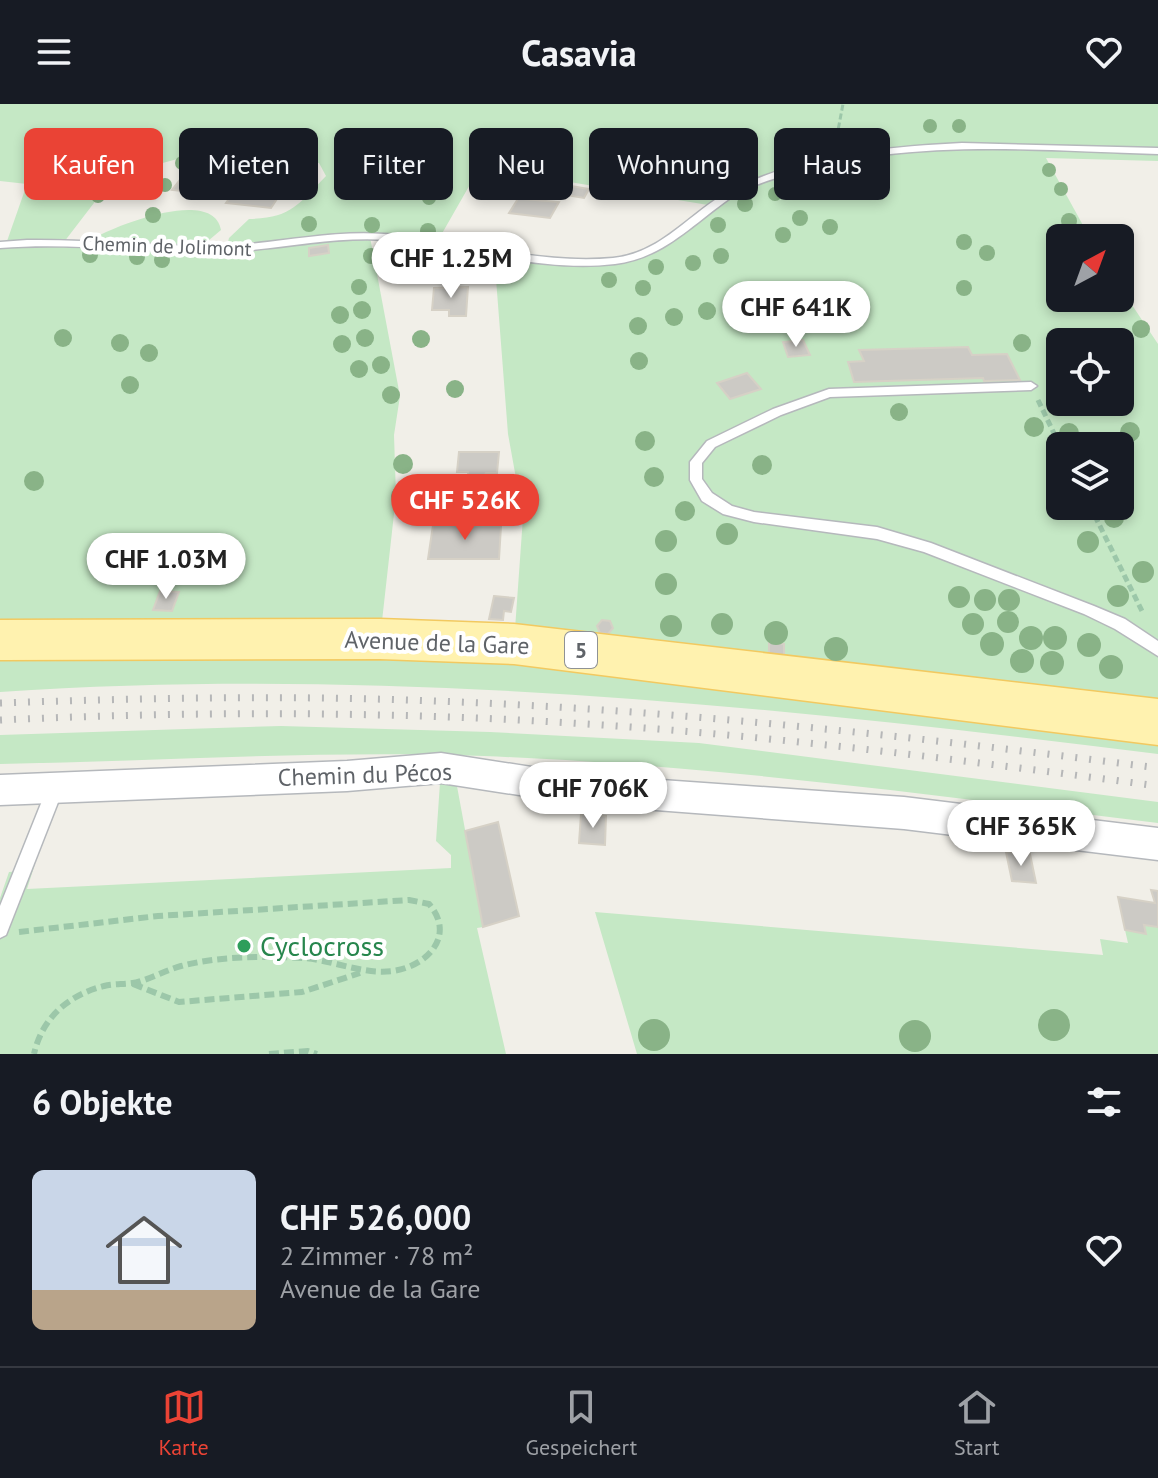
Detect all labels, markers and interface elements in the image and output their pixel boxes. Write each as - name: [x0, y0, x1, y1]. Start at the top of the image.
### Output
- text: Casavia: [521, 29, 637, 76]
- icon: menu: [32, 30, 76, 74]
- icon: heart: [1082, 30, 1126, 74]
- chip: Kaufen: [24, 128, 163, 200]
- chip: Mieten: [179, 128, 318, 200]
- chip: Filter: [334, 128, 453, 200]
- chip: Neu: [469, 128, 573, 200]
- chip: Wohnung: [589, 128, 758, 200]
- chip: Haus: [774, 128, 890, 200]
- north arrow: [1046, 224, 1134, 312]
- map controls: [1046, 224, 1134, 520]
- street label: Chemin de Jolimont: [82, 230, 252, 262]
- pin: CHF 1.25M: [359, 232, 543, 300]
- text: CHF 1.25M: [390, 241, 512, 274]
- pin: CHF 641K: [713, 281, 879, 349]
- text: CHF 641K: [740, 290, 852, 323]
- button: locate: [1046, 328, 1134, 416]
- button: layers: [1046, 432, 1134, 520]
- pin: CHF 526K: [382, 474, 548, 542]
- text: CHF 526K: [409, 483, 521, 516]
- pin: CHF 1.03M: [74, 533, 258, 601]
- text: CHF 1.03M: [105, 542, 227, 575]
- street label: Avenue de la Gare: [344, 624, 530, 661]
- road number: 5: [565, 632, 597, 668]
- street label: Chemin du Pécos: [277, 756, 453, 793]
- pin: CHF 706K: [510, 762, 676, 830]
- text: CHF 706K: [537, 771, 649, 804]
- pin: CHF 365K: [938, 800, 1104, 868]
- text: CHF 365K: [965, 809, 1077, 842]
- place label: Cyclocross: [260, 927, 384, 964]
- marker: Cyclocross: [235, 937, 253, 955]
- text: 6 Objekte: [32, 1080, 173, 1124]
- icon: filters: [1082, 1080, 1126, 1124]
- text: CHF 526,000: [280, 1195, 471, 1239]
- icon: home: [96, 1202, 192, 1298]
- icon: heart: [1082, 1228, 1126, 1272]
- text: 2 Zimmer · 78 m²: [280, 1239, 473, 1272]
- text: Avenue de la Gare: [280, 1272, 481, 1305]
- tab: Karte: [158, 1385, 209, 1461]
- tab: Gespeichert: [525, 1385, 637, 1461]
- tab: Start: [954, 1385, 1000, 1461]

